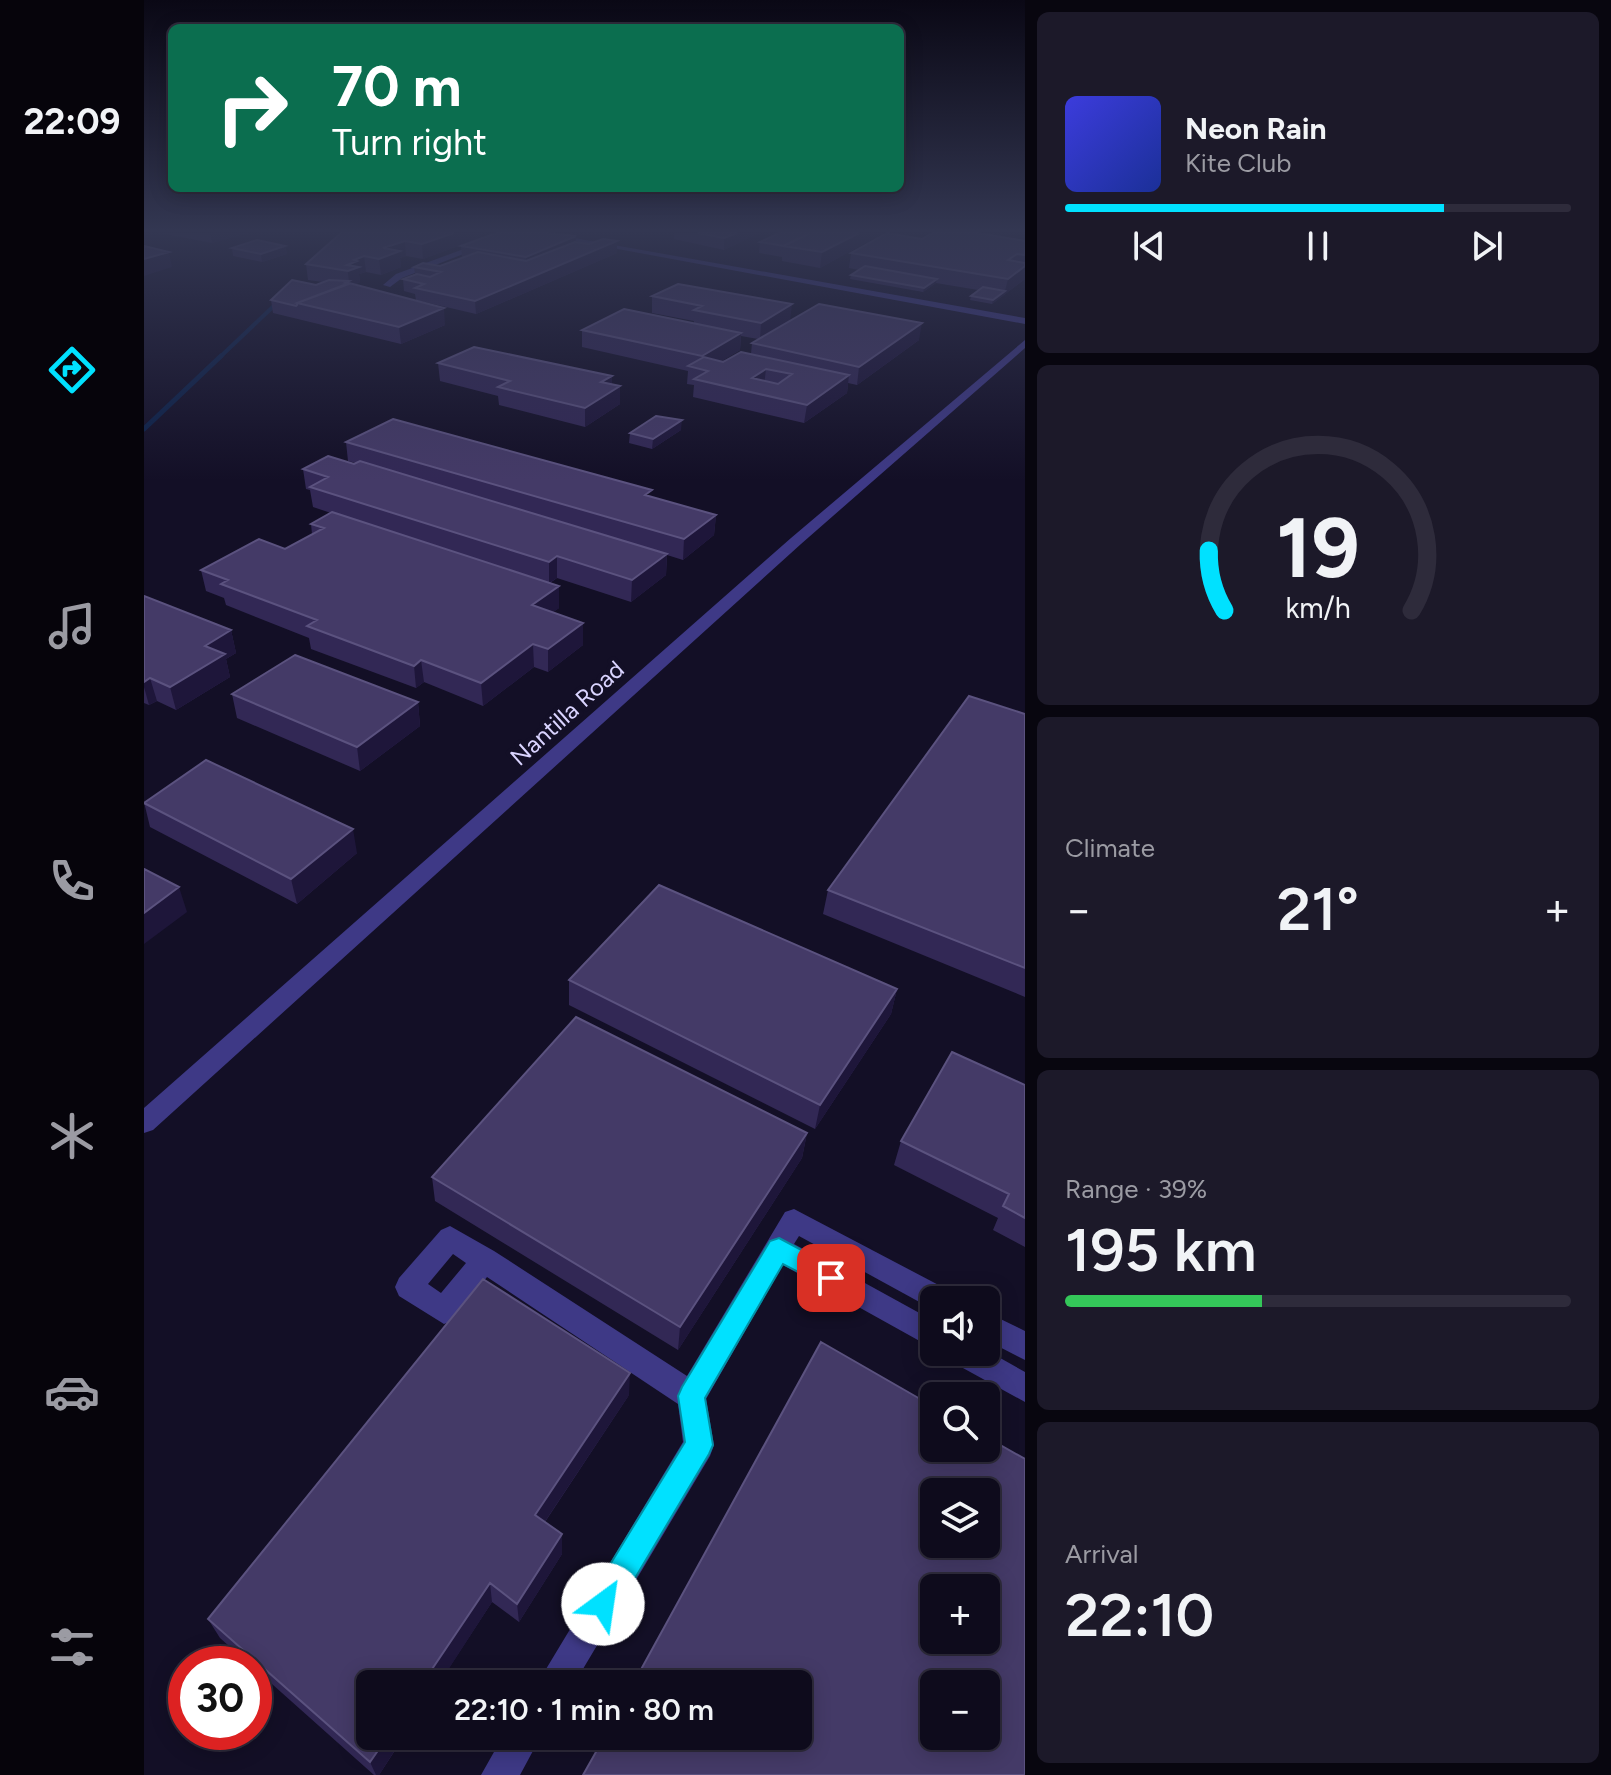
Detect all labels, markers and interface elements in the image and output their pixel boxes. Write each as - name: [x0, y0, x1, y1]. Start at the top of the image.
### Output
- text: 70 m: [332, 53, 462, 120]
- icon: right: [200, 56, 304, 160]
- text: 22:09: [24, 100, 120, 143]
- text: Neon Rain: [1185, 110, 1327, 147]
- text: Turn right: [332, 121, 487, 164]
- text: Kite Club: [1185, 147, 1291, 179]
- icon: previous: [1127, 224, 1171, 268]
- icon: pause: [1296, 224, 1340, 268]
- icon: next: [1465, 224, 1509, 268]
- icon: directions: [44, 342, 100, 398]
- text: 19: [1276, 497, 1360, 597]
- text: km/h: [1285, 591, 1351, 625]
- icon: music: [44, 598, 100, 654]
- street label: Nantilla Road: [504, 654, 630, 772]
- text: Climate: [1065, 832, 1155, 864]
- icon: phone: [44, 853, 100, 909]
- text: 21°: [1277, 873, 1359, 945]
- text: −: [1065, 883, 1092, 936]
- text: +: [1544, 883, 1571, 936]
- icon: climate: [44, 1108, 100, 1164]
- text: Range · 39%: [1065, 1173, 1207, 1205]
- text: 195 km: [1065, 1214, 1257, 1286]
- pin: [797, 1244, 865, 1312]
- icon: arrive: [809, 1256, 853, 1300]
- map controls: [920, 1286, 1000, 1750]
- button: sound: [920, 1286, 1000, 1366]
- icon: car: [44, 1364, 100, 1420]
- button: search: [920, 1382, 1000, 1462]
- button: layers: [920, 1478, 1000, 1558]
- text: Arrival: [1065, 1538, 1138, 1570]
- position arrow: [561, 1562, 645, 1646]
- button: +: [920, 1574, 1000, 1654]
- text: 22:10: [1065, 1579, 1214, 1651]
- icon: filters: [44, 1619, 100, 1675]
- speed limit sign: 30: [168, 1646, 272, 1750]
- button: −: [920, 1670, 1000, 1750]
- text: 22:10 · 1 min · 80 m: [454, 1691, 714, 1728]

